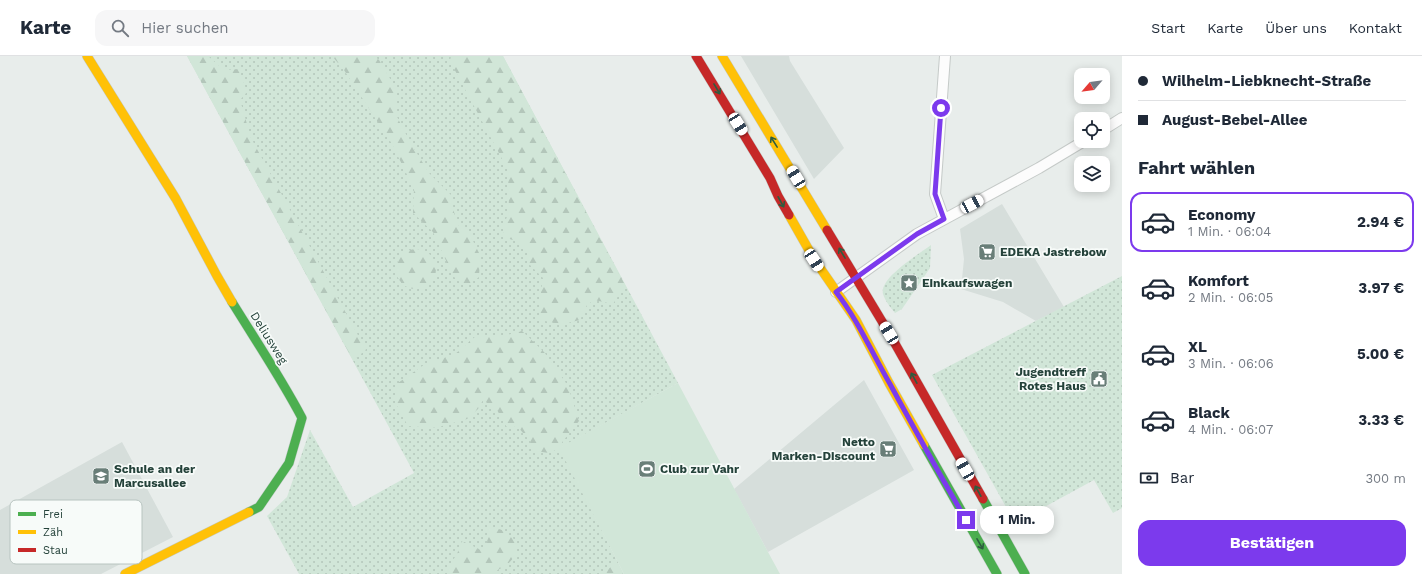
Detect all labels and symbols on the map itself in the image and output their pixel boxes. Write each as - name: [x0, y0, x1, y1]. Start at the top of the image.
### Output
- north arrow: [1074, 68, 1110, 104]
- one-way arrow: [713, 83, 721, 95]
- route start: [932, 99, 950, 117]
- car: [727, 111, 749, 137]
- one-way arrow: [770, 136, 778, 148]
- car: [785, 164, 807, 190]
- car: [959, 193, 985, 215]
- one-way arrow: [778, 196, 785, 208]
- supermarket icon: EDEKA Jastrebow: [977, 242, 997, 262]
- place label: EDEKA Jastrebow: [1000, 245, 1107, 259]
- car: [802, 247, 826, 273]
- one-way arrow: [838, 248, 846, 259]
- place icon: Einkaufswagen: [899, 273, 919, 293]
- place label: Einkaufswagen: [922, 276, 1012, 290]
- street label: Deliusweg: [247, 309, 291, 367]
- car: [878, 320, 900, 346]
- place label: Jugendtreff Rotes Haus: [1016, 365, 1087, 393]
- public building icon: Jugendtreff Rotes Haus: [1089, 369, 1109, 389]
- one-way arrow: [910, 372, 917, 384]
- place label: Netto Marken-Discount: [772, 435, 876, 463]
- supermarket icon: Netto Marken-Discount: [878, 439, 898, 459]
- car: [954, 456, 976, 482]
- sports icon: Club zur Vahr: [637, 459, 657, 479]
- place label: Schule an der Marcusallee: [114, 462, 196, 490]
- place label: Club zur Vahr: [660, 462, 740, 476]
- school or university icon: Schule an der Marcusallee: [91, 466, 111, 486]
- one-way arrow: [974, 485, 981, 497]
- legend: [10, 500, 142, 564]
- callout: 1 Min.: [980, 506, 1054, 534]
- text: Frei: [43, 508, 63, 521]
- route end: [957, 511, 975, 529]
- text: Zäh: [43, 526, 63, 539]
- one-way arrow: [977, 538, 984, 550]
- text: Stau: [43, 544, 68, 557]

